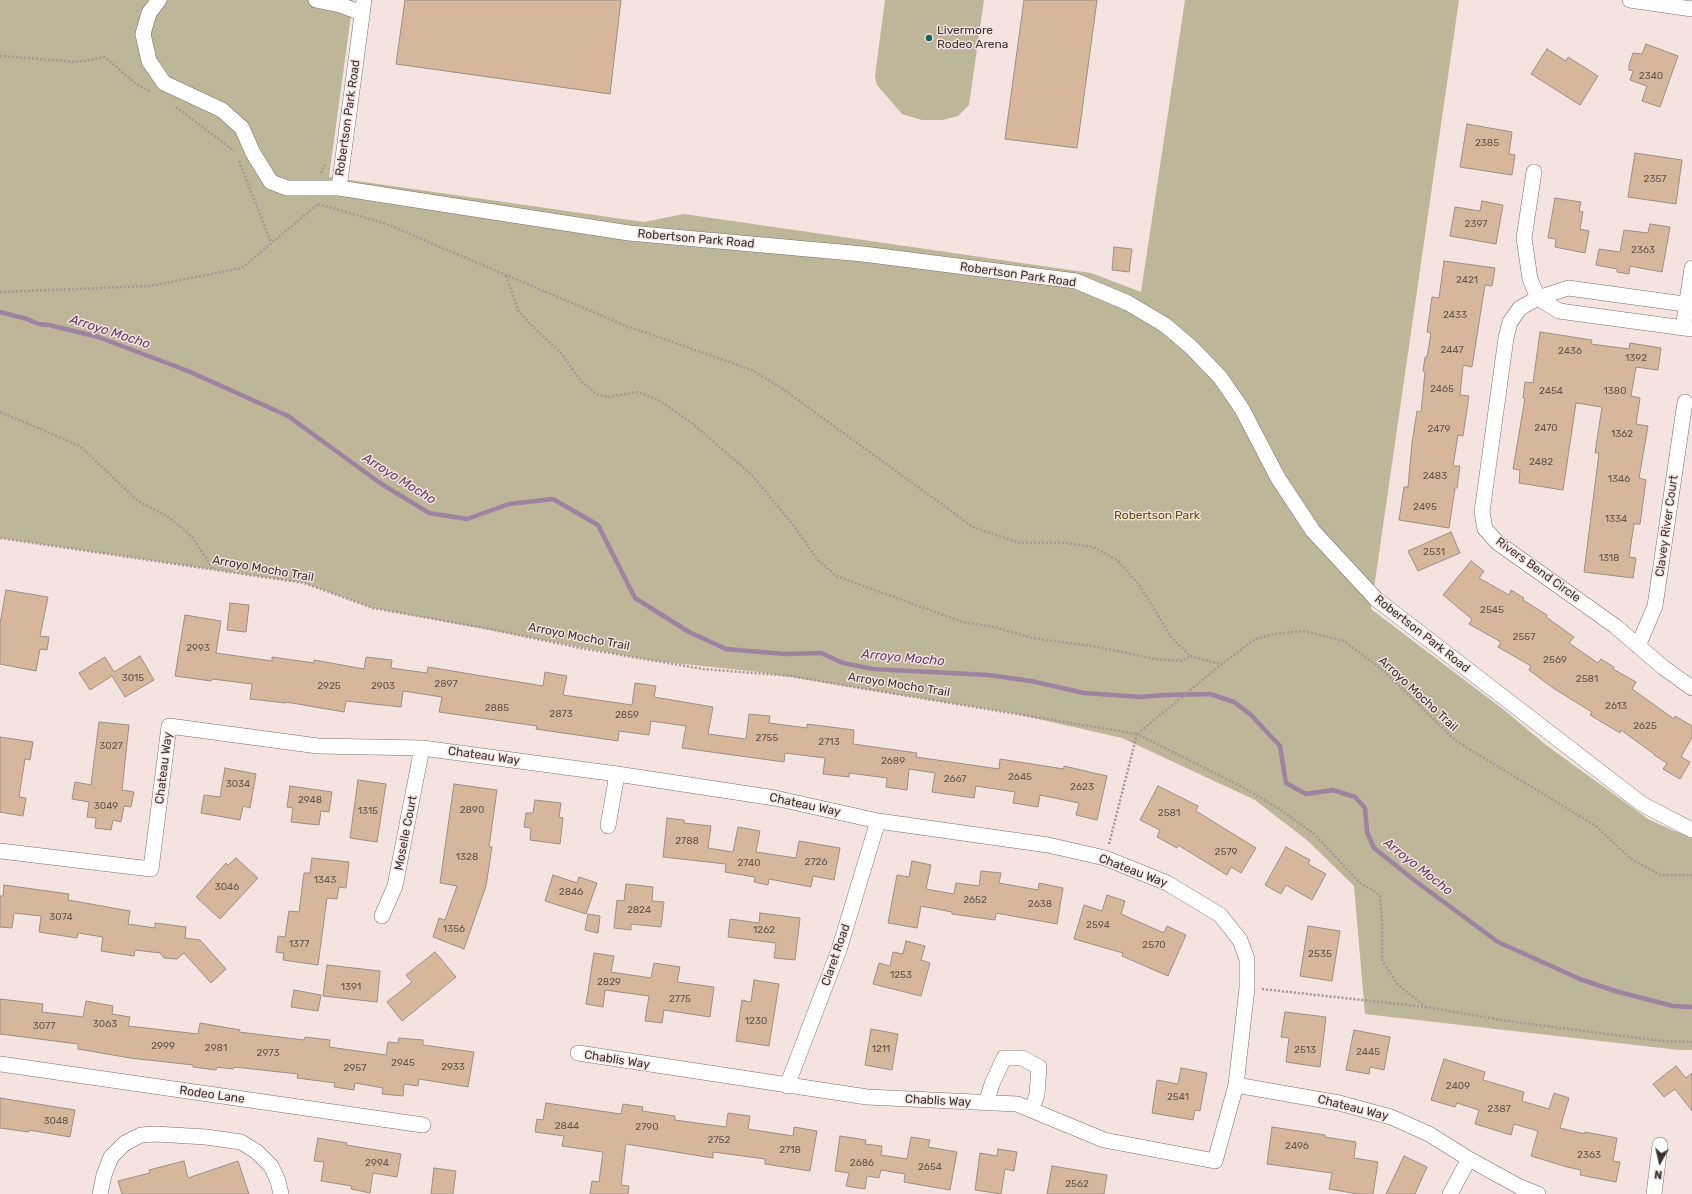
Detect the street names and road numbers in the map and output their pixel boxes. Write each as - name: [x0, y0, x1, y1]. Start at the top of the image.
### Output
- street label: Robertson Park Road: [333, 59, 363, 177]
- street label: Robertson Park Road: [637, 227, 755, 251]
- street label: Robertson Park Road: [959, 260, 1077, 290]
- street label: Clavey River Court: [1653, 474, 1681, 578]
- street label: Rivers Bend Circle: [1493, 534, 1583, 606]
- street label: Arroyo Mocho Trail: [211, 553, 315, 585]
- street label: Robertson Park Road: [1371, 592, 1473, 676]
- street label: Arroyo Mocho Trail: [527, 620, 631, 654]
- street label: Arroyo Mocho Trail: [1375, 654, 1461, 734]
- street label: Arroyo Mocho Trail: [847, 670, 951, 700]
- street label: Chateau Way: [152, 731, 176, 805]
- street label: Chateau Way: [447, 744, 521, 768]
- street label: Chateau Way: [768, 790, 842, 820]
- street label: Moselle Court: [392, 794, 420, 872]
- street label: Chateau Way: [1097, 851, 1169, 891]
- street label: Claret Road: [819, 922, 853, 988]
- street label: Chablis Way: [583, 1048, 651, 1072]
- street label: Rodeo Lane: [178, 1083, 246, 1107]
- street label: Chablis Way: [904, 1092, 972, 1110]
- street label: Chateau Way: [1316, 1092, 1390, 1124]

